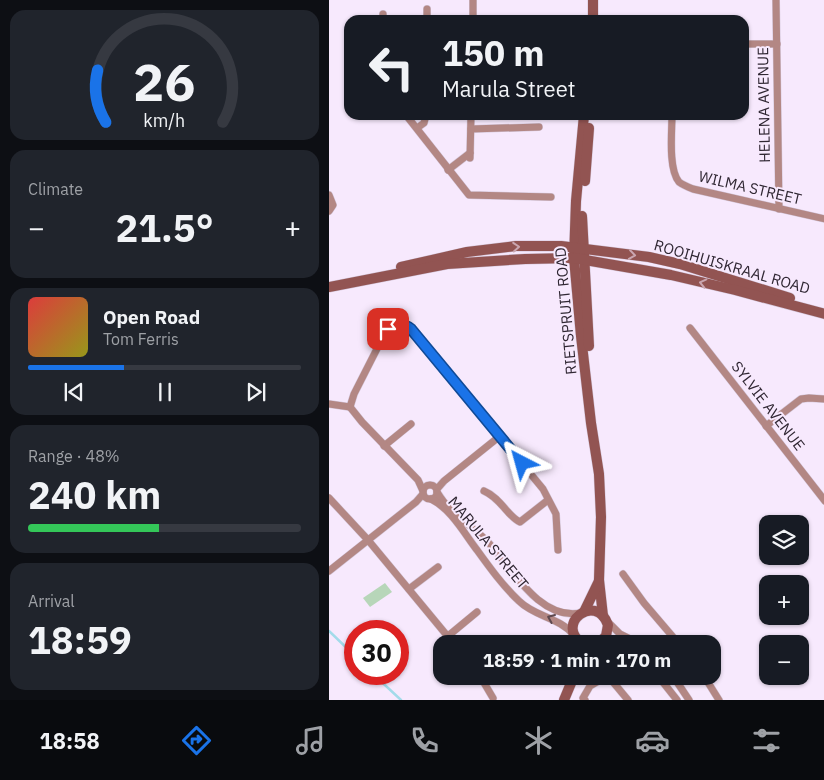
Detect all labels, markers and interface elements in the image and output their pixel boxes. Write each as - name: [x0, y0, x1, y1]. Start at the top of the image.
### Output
- text: 150 m: [442, 30, 545, 76]
- icon: left: [359, 35, 424, 100]
- street label: HELENA AVENUE: [753, 47, 774, 163]
- text: 26: [133, 48, 196, 115]
- text: Marula Street: [442, 74, 575, 103]
- text: km/h: [144, 109, 186, 132]
- street label: WILMA STREET: [697, 166, 804, 209]
- text: Climate: [28, 179, 83, 199]
- text: 21.5°: [115, 203, 214, 252]
- text: −: [28, 209, 45, 246]
- text: +: [284, 209, 301, 246]
- street label: ROOIHUISKRAAL ROAD: [652, 235, 812, 298]
- one-way arrow: [512, 242, 520, 253]
- street label: RIETSPRUIT ROAD: [550, 247, 581, 375]
- one-way arrow: [628, 249, 636, 260]
- one-way arrow: [699, 278, 707, 288]
- text: Open Road: [103, 305, 200, 329]
- pin: [367, 308, 409, 350]
- icon: arrive: [374, 315, 402, 343]
- text: Tom Ferris: [103, 329, 179, 349]
- street label: SYLVIE AVENUE: [728, 357, 809, 454]
- icon: previous: [60, 378, 88, 406]
- icon: pause: [151, 378, 179, 406]
- icon: next: [242, 378, 270, 406]
- position arrow: [495, 436, 547, 488]
- text: Range · 48%: [28, 446, 120, 466]
- text: 240 km: [28, 470, 161, 519]
- street label: MARULA STREET: [444, 492, 533, 593]
- map controls: [759, 515, 809, 685]
- button: layers: [759, 515, 809, 565]
- button: +: [759, 575, 809, 625]
- text: Arrival: [28, 591, 75, 611]
- one-way arrow: [547, 614, 556, 625]
- text: 18:59: [28, 615, 132, 664]
- speed limit sign: 30: [344, 620, 409, 685]
- button: −: [759, 635, 809, 685]
- text: 18:59 · 1 min · 170 m: [483, 648, 671, 672]
- icon: directions: [179, 723, 214, 758]
- icon: music: [293, 723, 328, 758]
- icon: phone: [407, 723, 442, 758]
- icon: climate: [521, 723, 556, 758]
- icon: car: [635, 723, 670, 758]
- icon: filters: [749, 723, 784, 758]
- text: 18:58: [40, 726, 100, 755]

